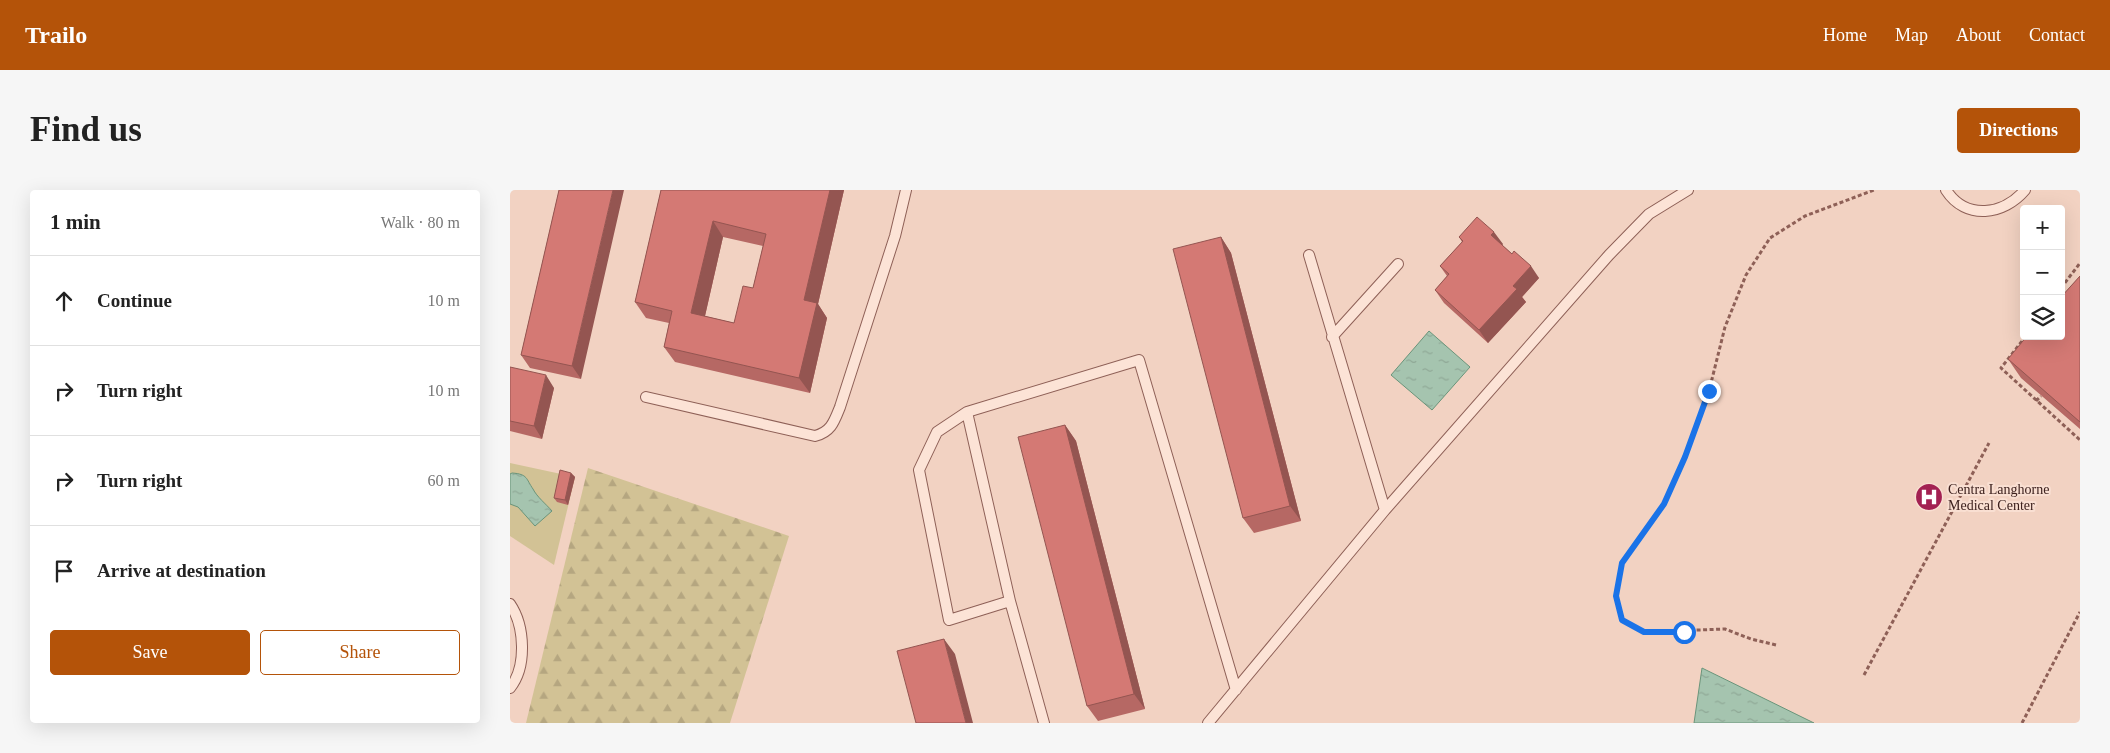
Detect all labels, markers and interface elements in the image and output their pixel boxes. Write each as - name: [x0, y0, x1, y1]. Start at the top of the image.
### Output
- text: Trailo: [25, 22, 87, 48]
- text: Home: [1823, 25, 1867, 45]
- text: Map: [1895, 25, 1928, 45]
- text: About: [1956, 25, 2001, 45]
- text: Contact: [2029, 25, 2085, 45]
- button: Directions: [1957, 108, 2080, 153]
- text: Find us: [30, 110, 142, 149]
- map controls: [2020, 205, 2065, 340]
- button: +: [2020, 205, 2065, 250]
- text: 1 min: [50, 210, 101, 234]
- text: Walk · 80 m: [381, 214, 460, 231]
- button: −: [2020, 250, 2065, 295]
- icon: ahead: [50, 287, 78, 315]
- text: Continue: [97, 290, 172, 311]
- text: 10 m: [428, 292, 460, 309]
- button: layers: [2020, 295, 2065, 340]
- icon: right: [50, 377, 78, 405]
- text: Turn right: [97, 380, 182, 401]
- route end: [1698, 380, 1721, 403]
- text: 10 m: [428, 382, 460, 399]
- icon: right: [50, 467, 78, 495]
- text: Turn right: [97, 470, 182, 491]
- text: 60 m: [428, 472, 460, 489]
- hospital icon: Centra Langhorne Medical Center: [1914, 482, 1944, 512]
- place label: Centra Langhorne Medical Center: [1948, 482, 2049, 513]
- icon: arrive: [50, 557, 78, 585]
- text: Arrive at destination: [97, 560, 266, 581]
- route start: [1673, 621, 1696, 644]
- button: Save: [50, 630, 250, 675]
- button: Share: [260, 630, 460, 675]

